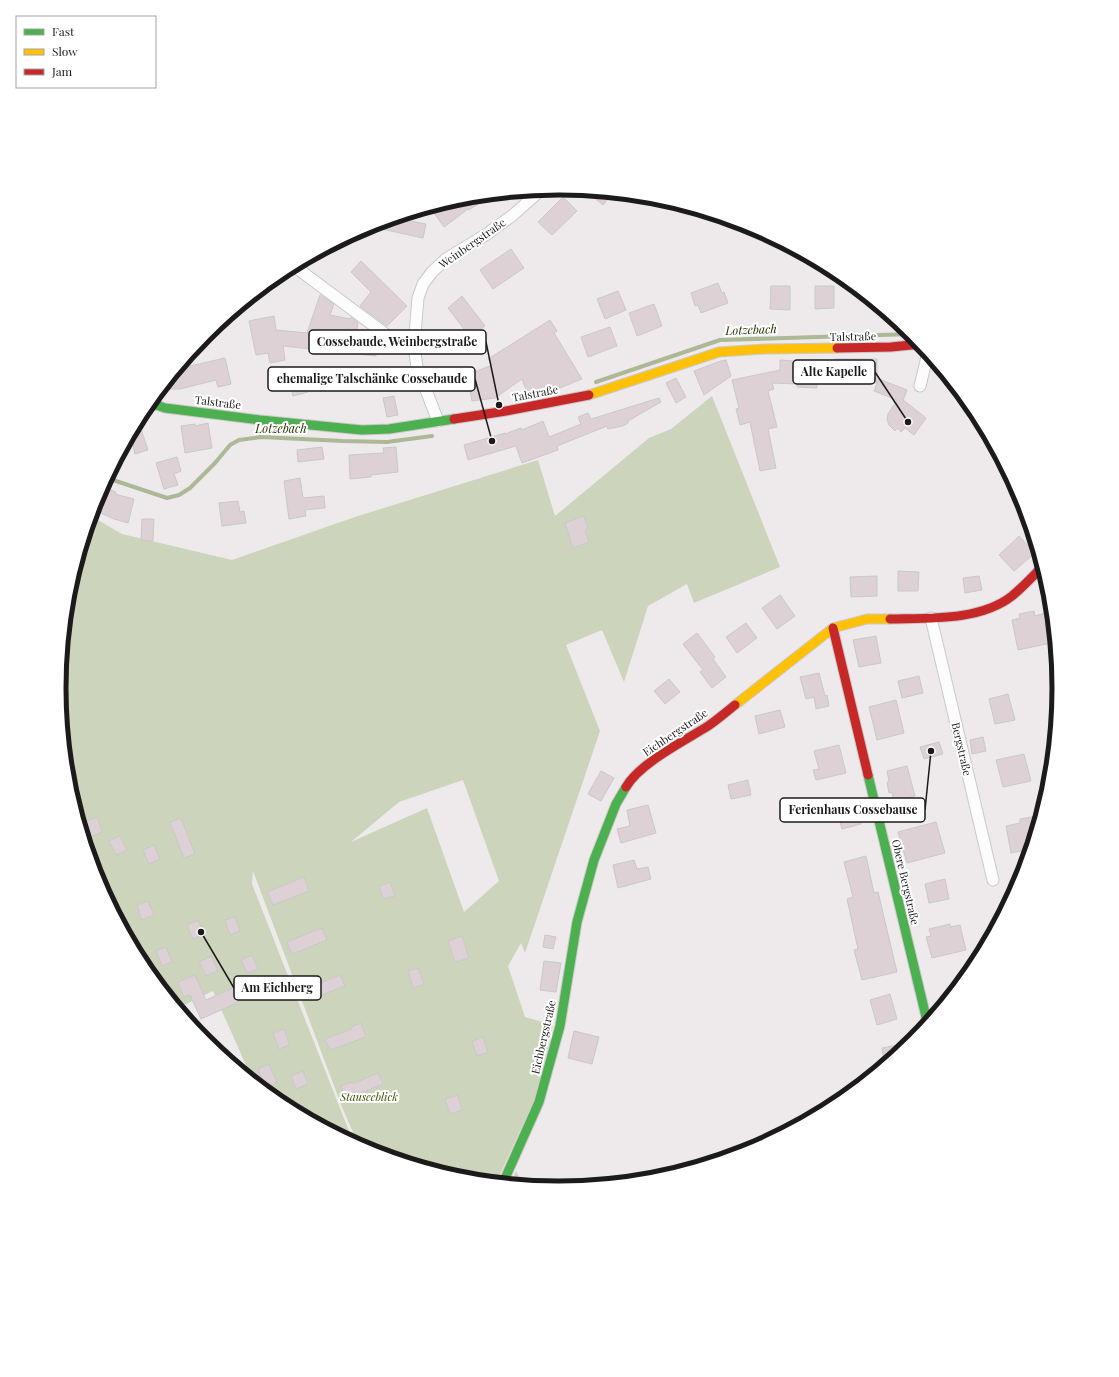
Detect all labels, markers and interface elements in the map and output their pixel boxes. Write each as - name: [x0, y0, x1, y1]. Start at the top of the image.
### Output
- legend: [16, 16, 156, 88]
- text: Fast: [52, 23, 75, 39]
- text: Slow: [52, 43, 78, 59]
- text: Jam: [51, 63, 73, 79]
- street label: Weinbergstraße: [435, 214, 509, 272]
- water label: Lotzebach: [724, 320, 777, 338]
- street label: Talstraße: [830, 328, 877, 344]
- callout: Cossebaude, Weinbergstraße: [309, 330, 486, 354]
- text: Cossebaude, Weinbergstraße: [317, 333, 477, 349]
- callout: Alte Kapelle: [793, 360, 875, 384]
- text: Alte Kapelle: [800, 363, 867, 379]
- callout: ehemalige Talschänke Cossebaude: [268, 367, 475, 391]
- text: ehemalige Talschänke Cossebaude: [277, 370, 467, 386]
- street label: Talstraße: [511, 381, 560, 405]
- street label: Talstraße: [194, 392, 242, 412]
- water label: Lotzebach: [254, 420, 307, 436]
- street label: Eichbergstraße: [640, 704, 711, 759]
- street label: Bergstraße: [949, 721, 976, 778]
- callout: Ferienhaus Cossebause: [780, 798, 925, 822]
- text: Ferienhaus Cossebause: [788, 801, 918, 817]
- street label: Obere Bergstraße: [889, 838, 923, 927]
- callout: Am Eichberg: [234, 976, 321, 1000]
- text: Am Eichberg: [240, 979, 313, 995]
- street label: Eichbergstraße: [527, 998, 559, 1075]
- park label: Stauseeblick: [339, 1089, 398, 1104]

